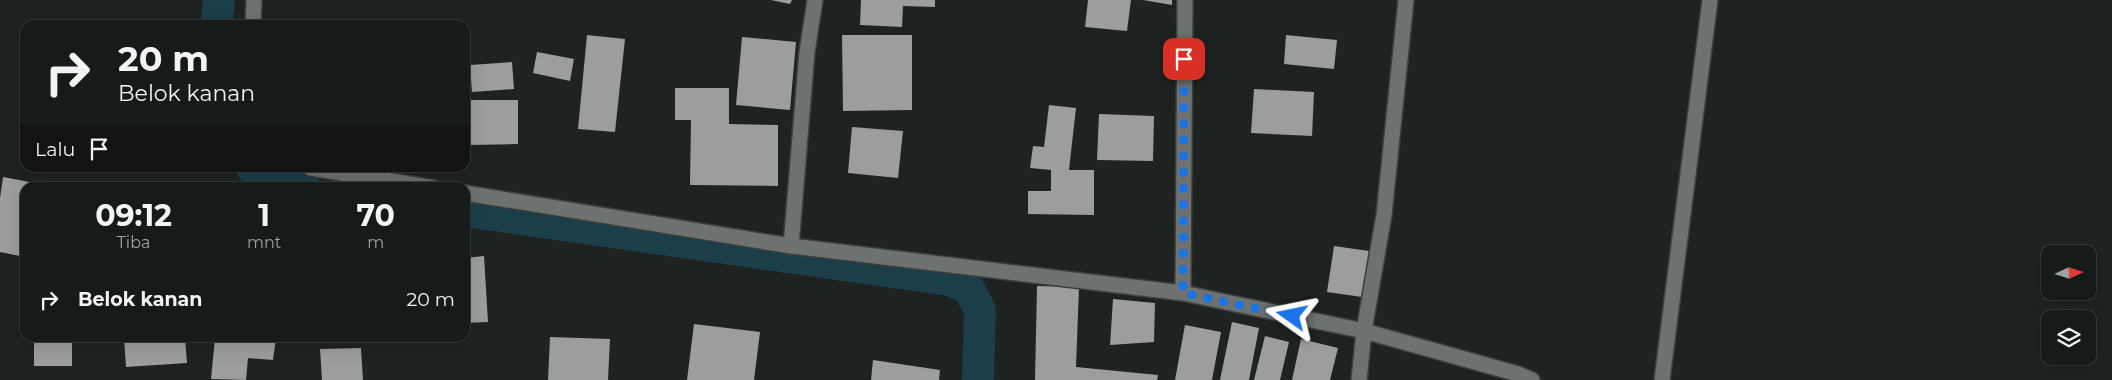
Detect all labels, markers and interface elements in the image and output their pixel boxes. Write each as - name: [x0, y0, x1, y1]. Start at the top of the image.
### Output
- text: 20 m: [118, 37, 209, 80]
- pin: [1163, 38, 1205, 80]
- icon: right: [35, 40, 100, 105]
- icon: arrive: [1170, 45, 1198, 73]
- text: Belok kanan: [118, 80, 255, 107]
- icon: arrive: [85, 135, 113, 163]
- text: Lalu: [35, 138, 75, 161]
- text: 09:12: [95, 197, 172, 234]
- text: 1: [258, 197, 270, 234]
- text: 70: [356, 197, 395, 234]
- text: Tiba: [117, 233, 150, 252]
- text: mnt: [247, 233, 281, 252]
- text: m: [367, 233, 384, 252]
- north arrow: [2041, 245, 2096, 300]
- map controls: [2041, 245, 2096, 365]
- icon: right: [35, 286, 63, 314]
- text: Belok kanan: [78, 288, 202, 311]
- text: 20 m: [407, 288, 455, 311]
- position arrow: [1265, 289, 1317, 341]
- button: layers: [2041, 310, 2096, 365]

